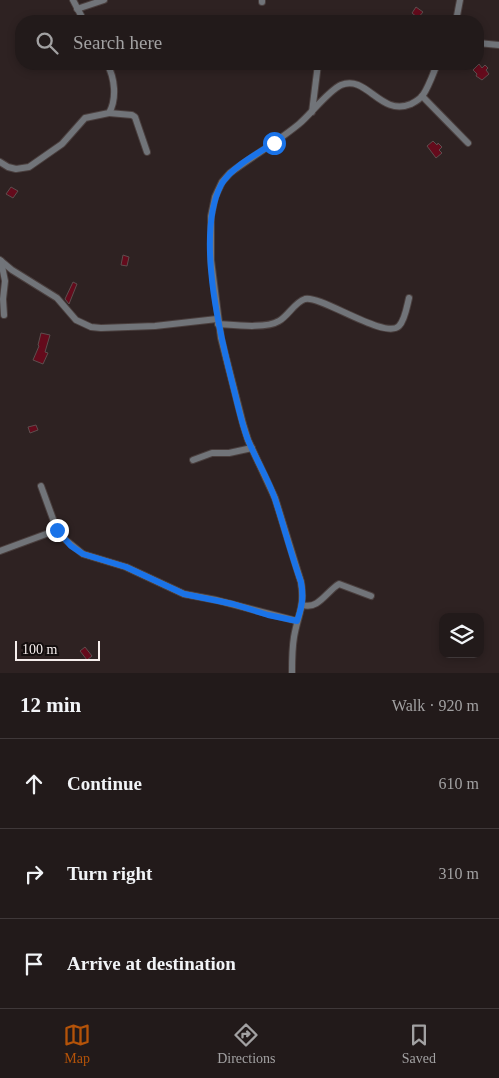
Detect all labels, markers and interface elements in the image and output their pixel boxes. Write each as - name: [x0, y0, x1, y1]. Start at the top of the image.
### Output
- search box: [15, 15, 484, 70]
- icon: search: [33, 29, 61, 57]
- text: Search here: [73, 32, 162, 53]
- route start: [263, 132, 286, 155]
- route end: [46, 519, 69, 542]
- map controls: [439, 613, 484, 658]
- button: layers: [439, 613, 484, 658]
- scale bar: [15, 638, 100, 661]
- text: 100 m: [22, 642, 57, 657]
- text: 12 min: [20, 693, 81, 717]
- text: Walk · 920 m: [392, 697, 479, 714]
- icon: ahead: [20, 770, 48, 798]
- text: Continue: [67, 773, 142, 794]
- text: 610 m: [439, 775, 479, 792]
- icon: right: [20, 860, 48, 888]
- text: Turn right: [67, 863, 152, 884]
- text: 310 m: [439, 865, 479, 882]
- icon: arrive: [20, 950, 48, 978]
- text: Arrive at destination: [67, 953, 236, 974]
- tab: Map: [63, 1021, 91, 1067]
- tab: Directions: [217, 1021, 276, 1067]
- tab: Saved: [402, 1021, 436, 1067]

